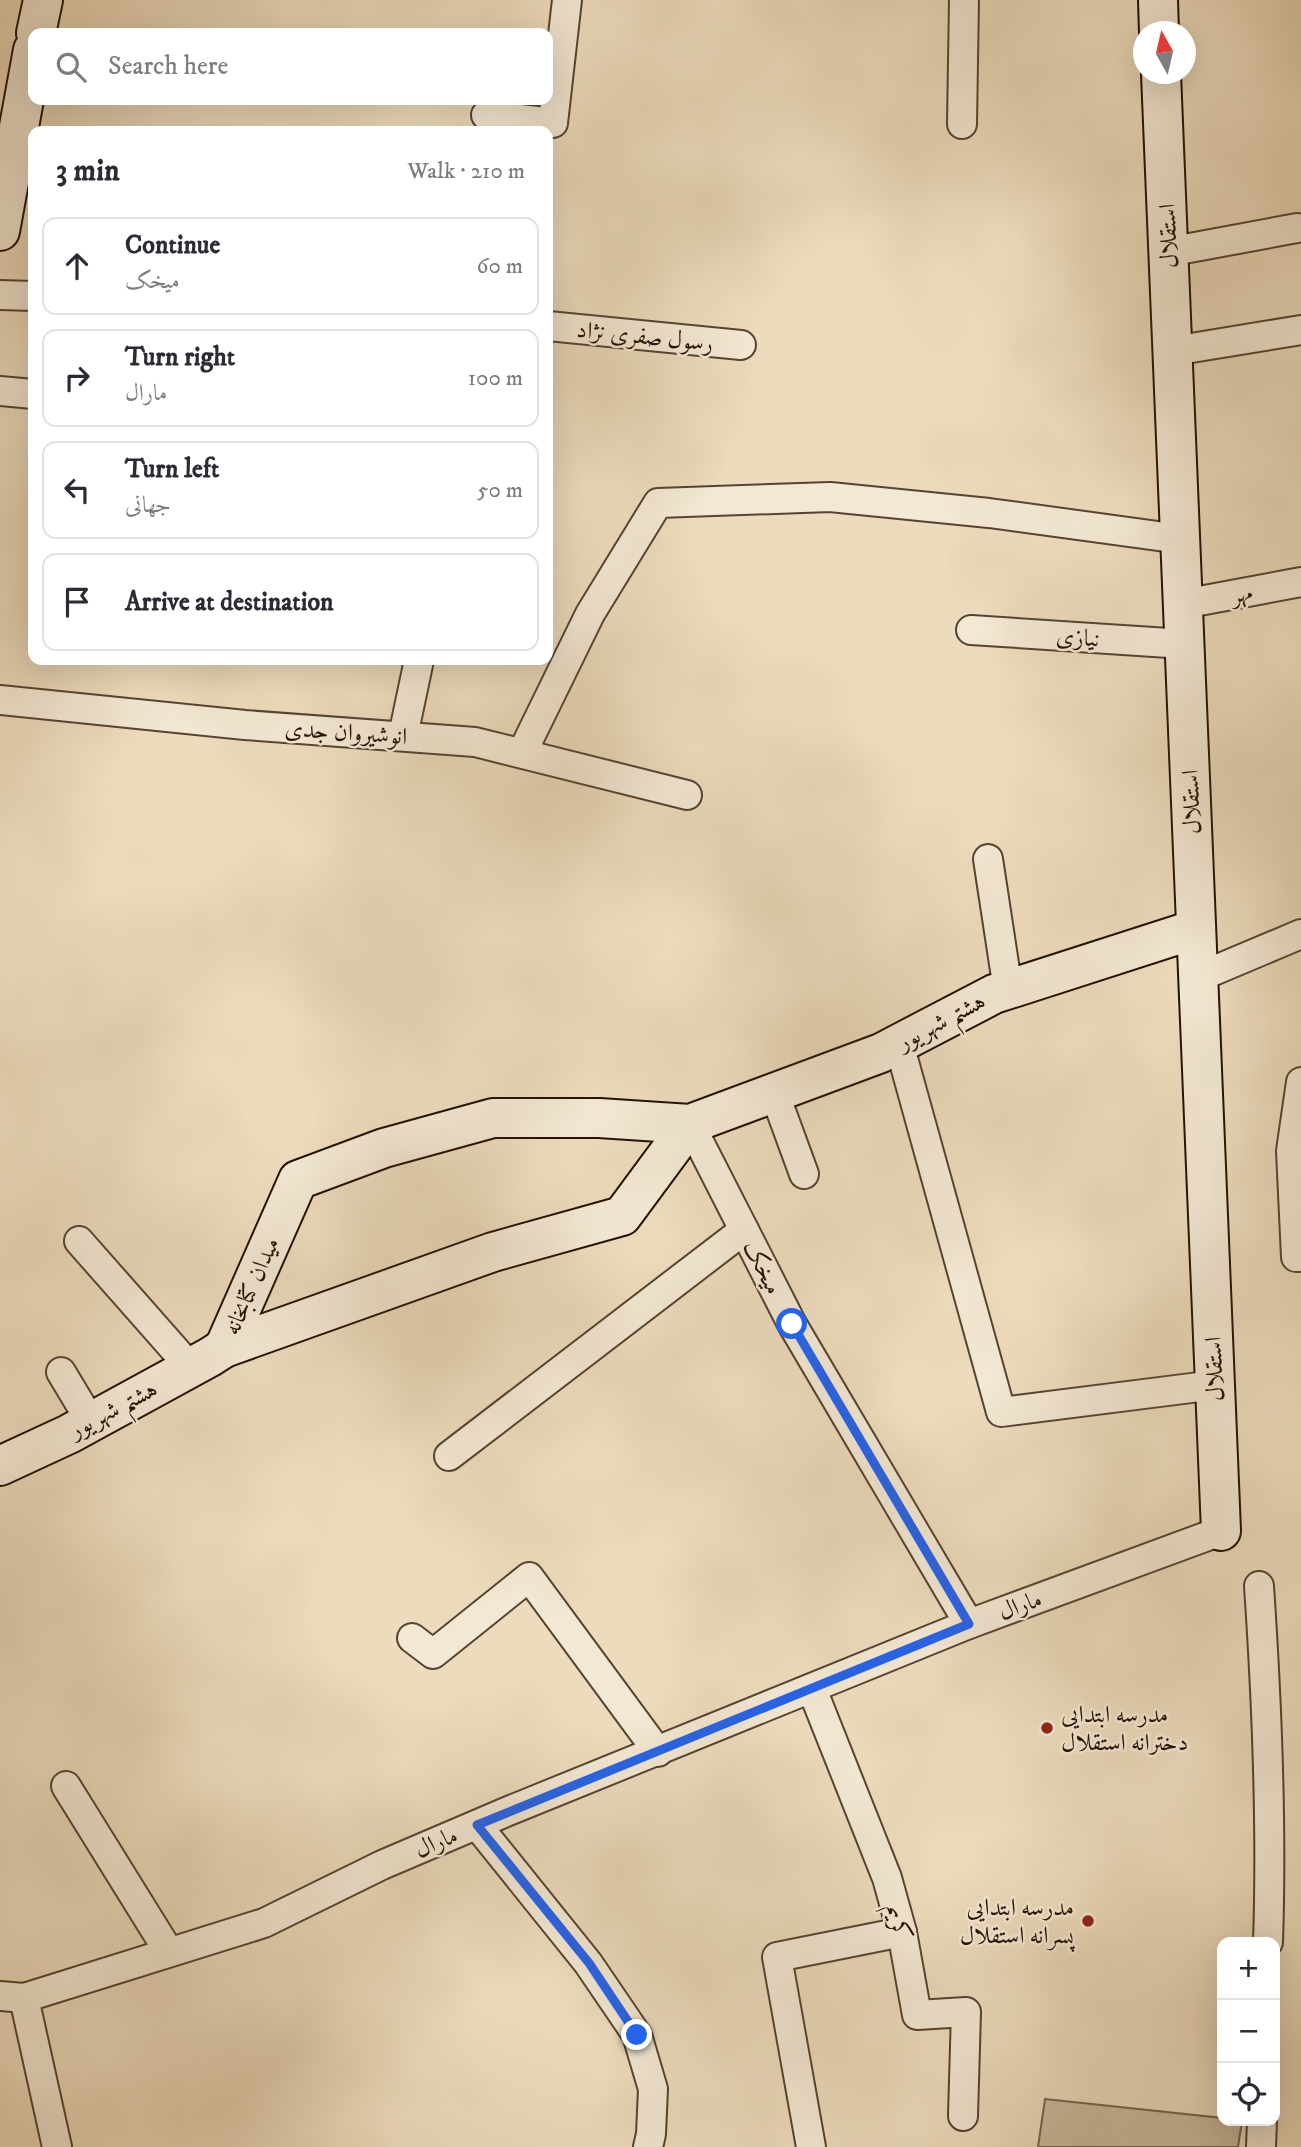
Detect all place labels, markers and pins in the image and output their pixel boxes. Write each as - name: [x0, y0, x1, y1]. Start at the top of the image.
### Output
- place label: مدرسه ابتدایی دخترانه استقلال: [1061, 1700, 1188, 1758]
- marker: مدرسه ابتدایی دخترانه استقلال: [1039, 1720, 1055, 1736]
- place label: مدرسه ابتدایی پسرانه استقلال: [960, 1893, 1076, 1953]
- marker: مدرسه ابتدایی پسرانه استقلال: [1080, 1913, 1096, 1929]

